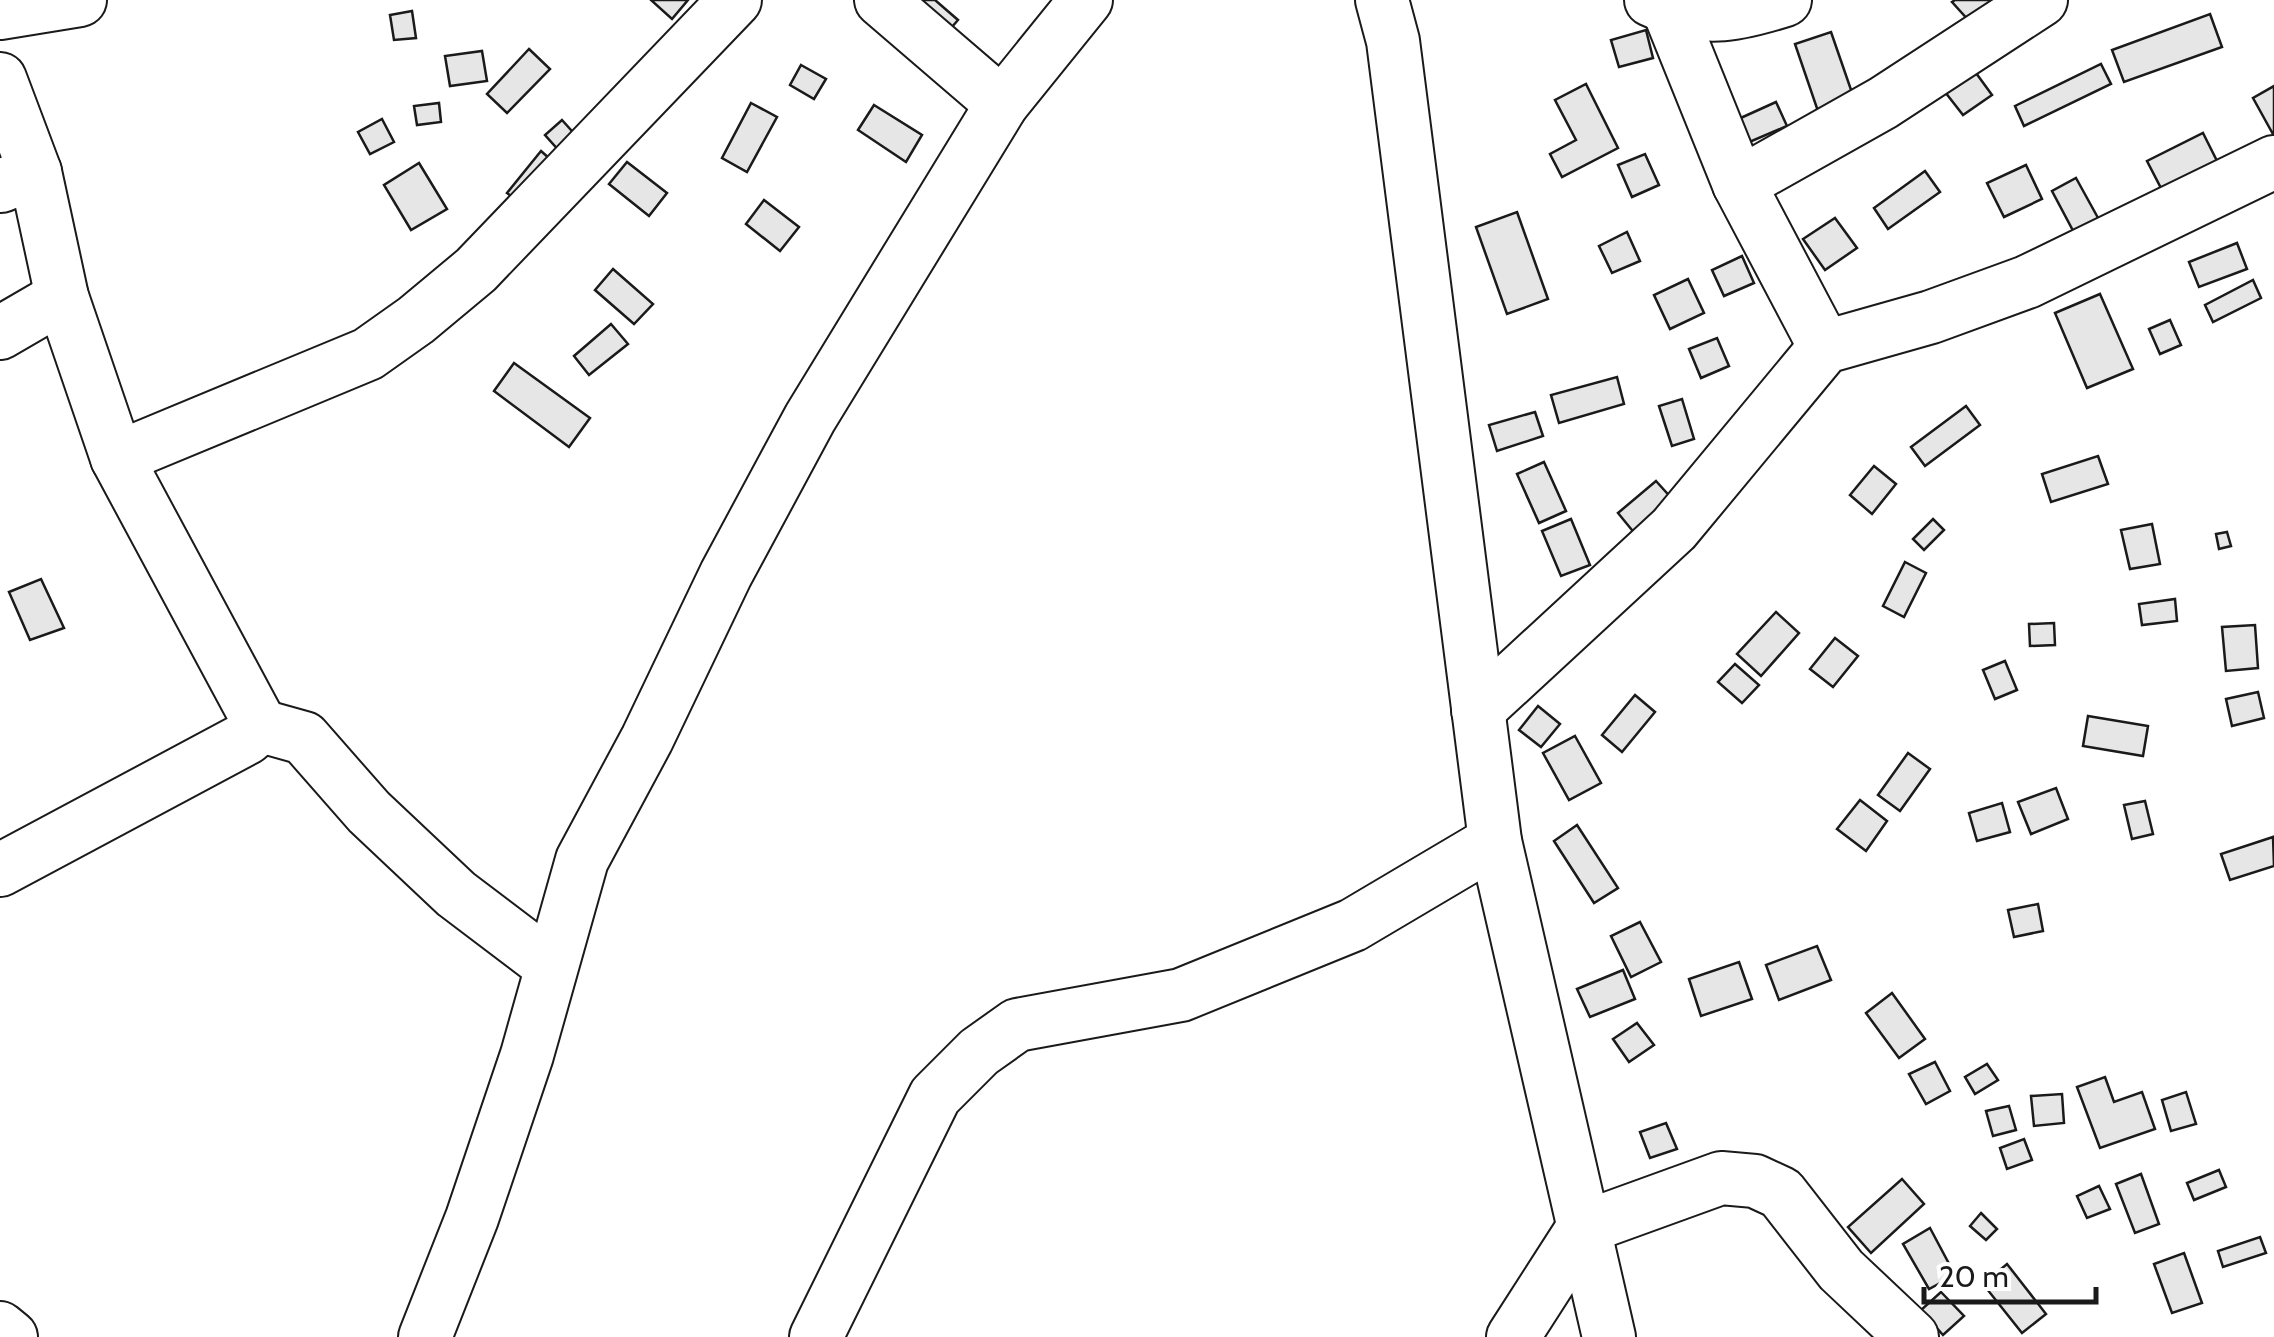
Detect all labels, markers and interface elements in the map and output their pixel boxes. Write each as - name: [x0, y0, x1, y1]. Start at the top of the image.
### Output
- scale bar: [1924, 1242, 2096, 1304]
- text: 20 m: [1939, 1258, 2009, 1295]

